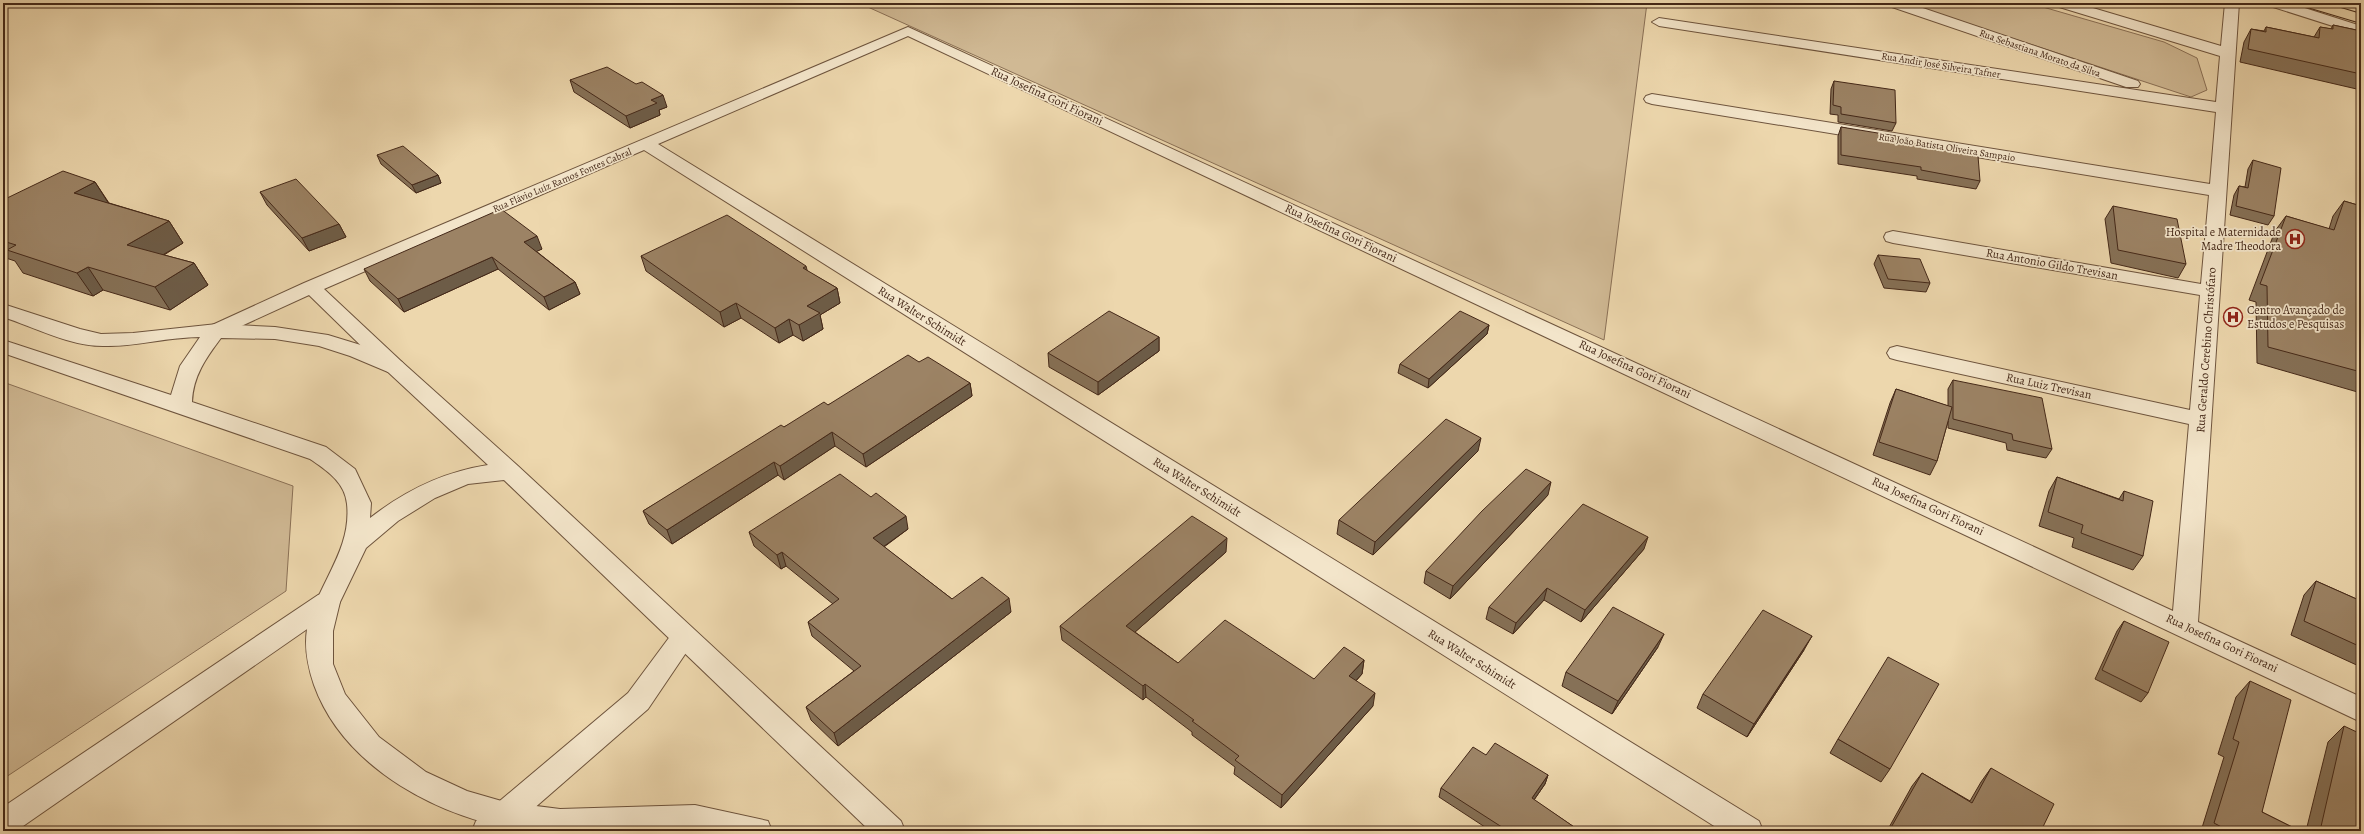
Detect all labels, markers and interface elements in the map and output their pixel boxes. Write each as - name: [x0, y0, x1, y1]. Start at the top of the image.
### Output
- street label: Rua Sebastiana Morato da Silva: [1978, 26, 2103, 80]
- street label: Rua Andir José Silveira Tafner: [1880, 49, 2002, 81]
- street label: Rua Josefina Gori Fiorani: [988, 63, 1106, 129]
- street label: Rua João Batista Oliveira Sampaio: [1878, 130, 2016, 165]
- street label: Rua Flávio Luíz Ramos Fontes Cabral: [491, 145, 634, 215]
- street label: Rua Josefina Gori Fiorani: [1282, 200, 1400, 266]
- place label: Hospital e Maternidade Madre Theodora: [2166, 224, 2281, 254]
- hospital icon: Hospital e Maternidade Madre Theodora: [2284, 228, 2306, 250]
- street label: Rua Antonio Gildo Trevisan: [1985, 245, 2120, 284]
- street label: Rua Geraldo Cerebino Christófaro: [2192, 267, 2220, 433]
- street label: Rua Walter Schimidt: [875, 282, 969, 350]
- place label: Centro Avançado de Estudos e Pesquisas: [2247, 302, 2344, 332]
- hospital icon: Centro Avançado de Estudos e Pesquisas: [2222, 306, 2244, 328]
- street label: Rua Josefina Gori Fiorani: [1576, 336, 1694, 402]
- street label: Rua Luiz Trevisan: [2005, 369, 2094, 403]
- street label: Rua Walter Schimidt: [1150, 453, 1244, 521]
- street label: Rua Josefina Gori Fiorani: [1869, 473, 1987, 539]
- street label: Rua Josefina Gori Fiorani: [2163, 610, 2281, 676]
- street label: Rua Walter Schimidt: [1425, 625, 1519, 693]

